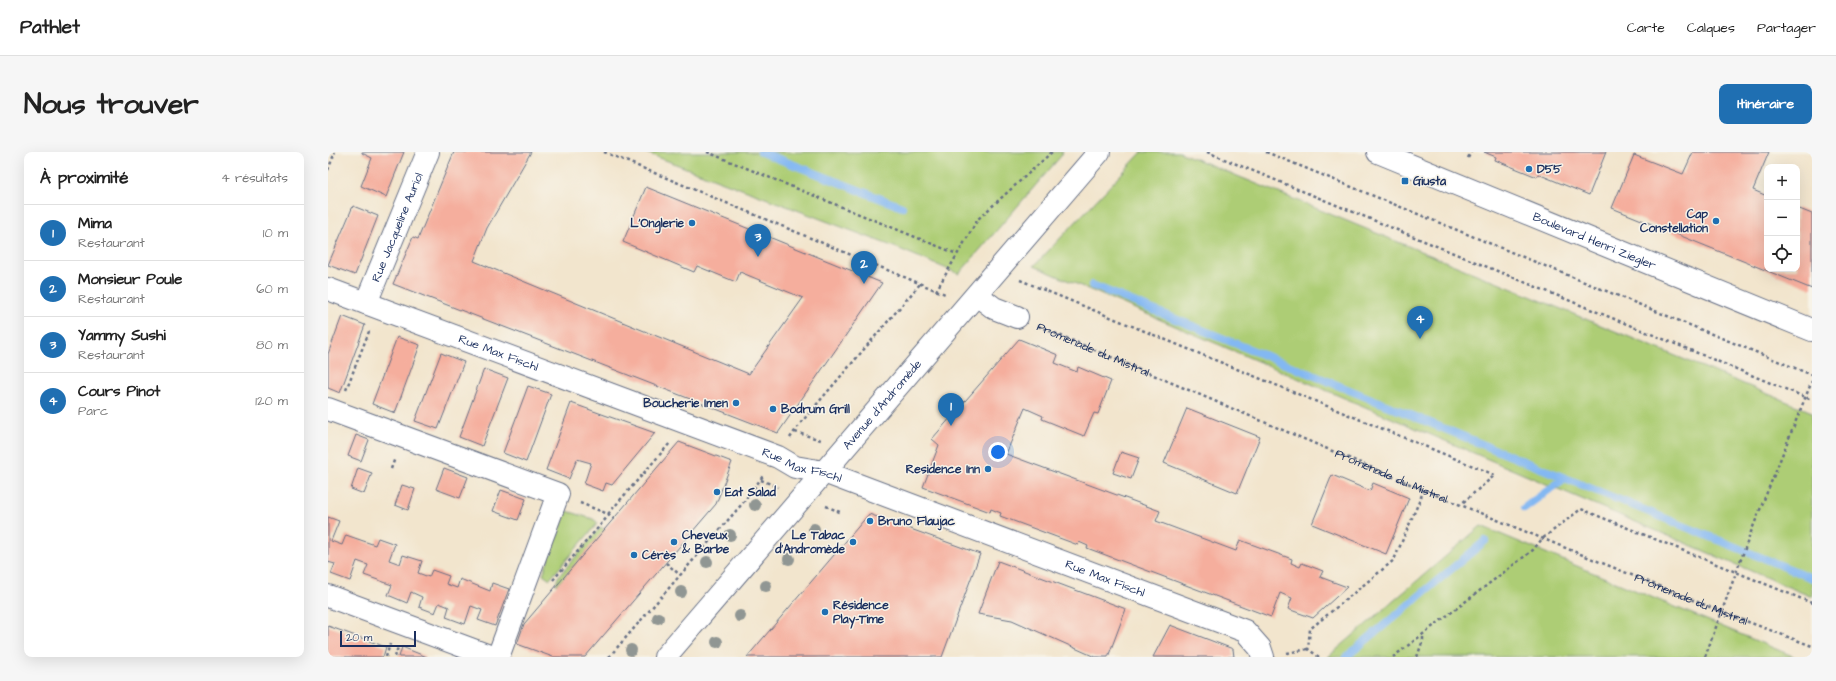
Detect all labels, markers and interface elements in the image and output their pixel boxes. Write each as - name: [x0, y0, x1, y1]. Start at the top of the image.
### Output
- text: Pathlet: [20, 14, 80, 41]
- text: Carte: [1627, 18, 1665, 38]
- text: Calques: [1687, 18, 1735, 38]
- text: Partager: [1757, 18, 1816, 38]
- button: Itinéraire: [1719, 84, 1812, 124]
- text: Nous trouver: [24, 85, 199, 124]
- place label: D55: [1537, 161, 1562, 178]
- marker: D55: [1524, 164, 1534, 174]
- map controls: [1764, 164, 1800, 272]
- button: +: [1764, 164, 1800, 200]
- text: À proximité: [40, 166, 129, 190]
- text: 4 résultats: [221, 169, 288, 187]
- street label: Rue Jacqueline Auriol: [368, 170, 428, 285]
- place label: Giusta: [1413, 173, 1447, 190]
- marker: Giusta: [1400, 176, 1410, 186]
- button: −: [1764, 200, 1800, 236]
- place label: Cap Constellation: [1640, 206, 1708, 237]
- street label: Boulevard Henri Ziegler: [1530, 208, 1659, 274]
- text: Mima: [78, 213, 112, 234]
- place label: L'Onglerie: [630, 215, 685, 234]
- marker: Cap Constellation: [1711, 216, 1721, 226]
- marker: L'Onglerie: [687, 218, 697, 228]
- text: 1: [52, 224, 54, 242]
- text: 10 m: [263, 224, 288, 242]
- pin: 3: [745, 224, 771, 257]
- text: Restaurant: [78, 234, 145, 252]
- button: locate: [1764, 236, 1800, 272]
- pin: 2: [851, 251, 877, 284]
- text: Monsieur Poule: [78, 269, 182, 290]
- text: 2: [49, 280, 57, 298]
- text: 60 m: [256, 280, 288, 298]
- text: Restaurant: [78, 290, 145, 308]
- pin: 4: [1407, 306, 1433, 339]
- street label: Promenade du Mistral: [1034, 318, 1152, 381]
- text: Yammy Sushi: [78, 325, 166, 346]
- street label: Rue Max Fischl: [456, 330, 541, 376]
- text: 3: [50, 336, 56, 354]
- text: 80 m: [256, 336, 288, 354]
- text: Restaurant: [78, 346, 145, 364]
- street label: Avenue d'Andromède: [839, 356, 926, 453]
- text: Cours Pinot: [78, 381, 160, 402]
- text: 4: [49, 392, 57, 410]
- text: 120 m: [255, 392, 288, 410]
- pin: 1: [938, 393, 964, 426]
- place label: Boucherie Imen: [643, 395, 728, 412]
- marker: Boucherie Imen: [731, 398, 741, 408]
- place label: Bodrum Grill: [781, 401, 850, 418]
- text: Parc: [78, 402, 108, 420]
- marker: Bodrum Grill: [768, 404, 778, 414]
- your location: [988, 442, 1008, 462]
- street label: Rue Max Fischl: [760, 444, 844, 487]
- street label: Promenade du Mistral: [1332, 445, 1450, 508]
- place label: Residence Inn: [906, 461, 980, 478]
- marker: Residence Inn: [983, 464, 993, 474]
- place label: Eat Salad: [725, 484, 777, 501]
- marker: Eat Salad: [712, 487, 722, 497]
- place label: Bruno Flaujac: [878, 513, 955, 531]
- marker: Bruno Flaujac: [865, 516, 875, 526]
- place label: Cheveux & Barbe: [681, 527, 730, 558]
- place label: Le Tabac d'Andromède: [774, 527, 845, 558]
- marker: Cheveux & Barbe: [669, 537, 679, 547]
- marker: Le Tabac d'Andromède: [848, 537, 858, 547]
- place label: Cérès: [642, 547, 676, 564]
- marker: Cérès: [629, 550, 639, 560]
- street label: Rue Max Fischl: [1063, 556, 1147, 601]
- street label: Promenade du Mistral: [1632, 569, 1750, 630]
- place label: Résidence Play-Time: [833, 597, 889, 629]
- marker: Résidence Play-Time: [820, 607, 830, 617]
- scale bar: [340, 629, 416, 648]
- text: 20 m: [346, 630, 372, 645]

